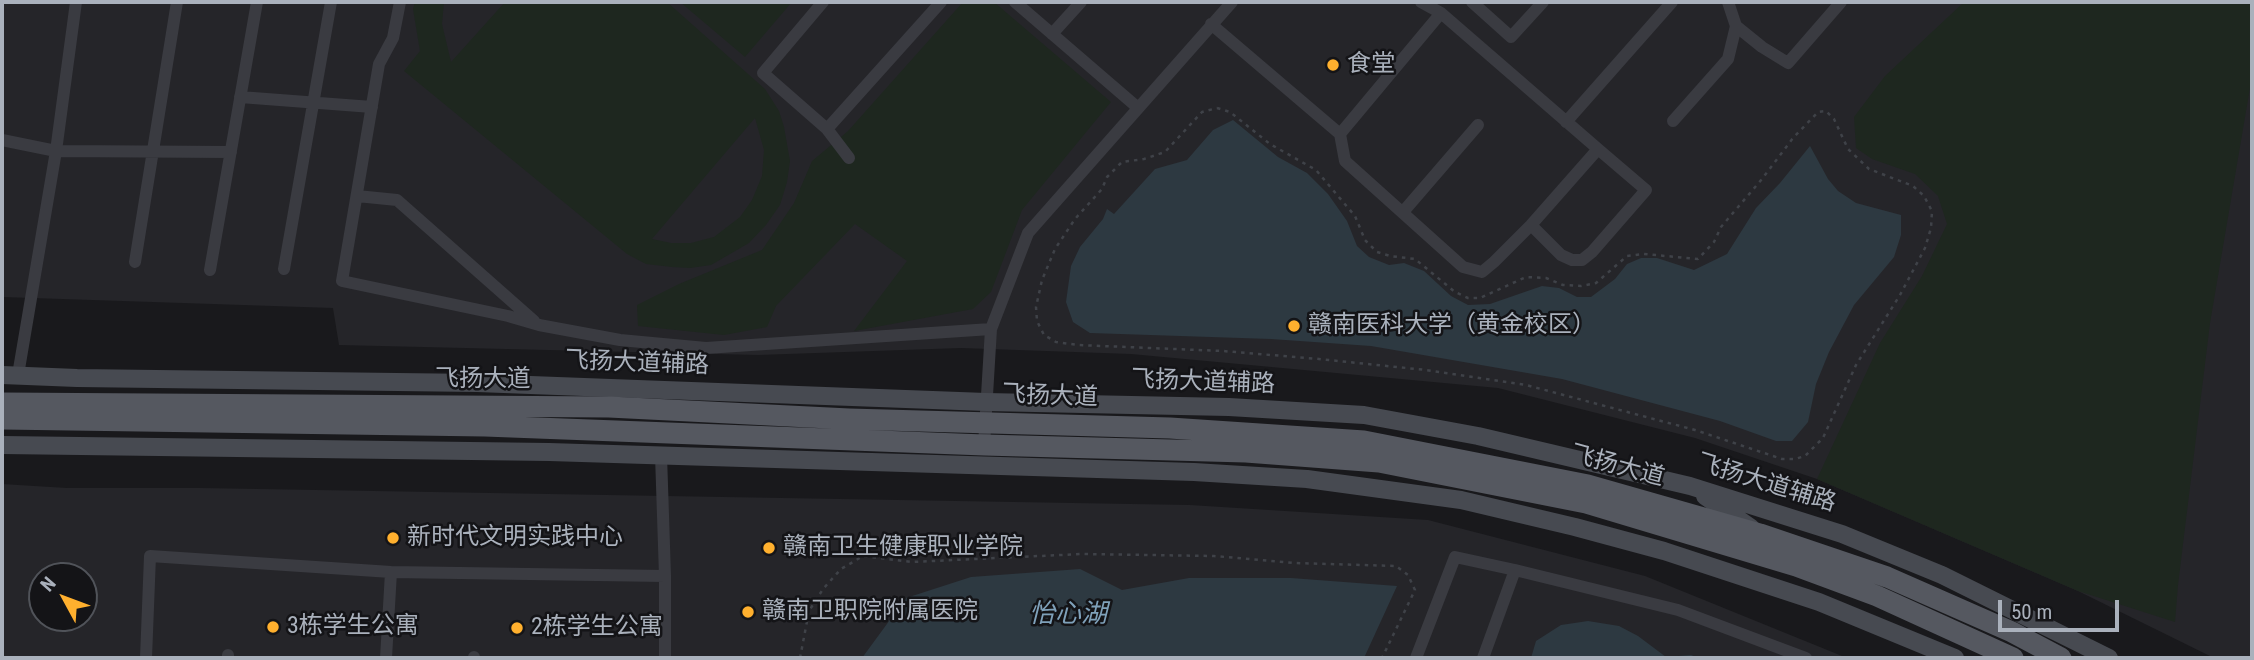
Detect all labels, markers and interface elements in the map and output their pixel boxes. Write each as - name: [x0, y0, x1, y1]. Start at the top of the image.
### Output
- place label: 食堂: [1347, 51, 1395, 79]
- marker: 食堂: [1325, 57, 1341, 73]
- place label: 赣南医科大学（黄金校区）: [1308, 312, 1596, 340]
- marker: 赣南医科大学（黄金校区）: [1286, 318, 1302, 334]
- street label: 飞扬大道辅路: [565, 347, 709, 381]
- street label: 飞扬大道: [435, 366, 531, 394]
- street label: 飞扬大道辅路: [1131, 366, 1275, 400]
- street label: 飞扬大道: [1002, 381, 1098, 413]
- street label: 飞扬大道: [1567, 441, 1667, 493]
- street label: 飞扬大道辅路: [1693, 449, 1839, 519]
- place label: 新时代文明实践中心: [407, 524, 623, 552]
- marker: 新时代文明实践中心: [385, 530, 401, 546]
- place label: 赣南卫生健康职业学院: [783, 534, 1023, 562]
- marker: 赣南卫生健康职业学院: [761, 540, 777, 556]
- north arrow: [28, 562, 98, 632]
- text: N: [36, 572, 61, 596]
- scale bar: [2002, 586, 2123, 630]
- place label: 赣南卫职院附属医院: [762, 598, 978, 626]
- water label: 怡心湖: [1029, 599, 1107, 631]
- text: 50 m: [2011, 600, 2052, 624]
- marker: 赣南卫职院附属医院: [740, 604, 756, 620]
- place label: 3栋学生公寓: [287, 613, 419, 641]
- place label: 2栋学生公寓: [531, 614, 663, 642]
- marker: 3栋学生公寓: [265, 619, 281, 635]
- marker: 2栋学生公寓: [509, 620, 525, 636]

